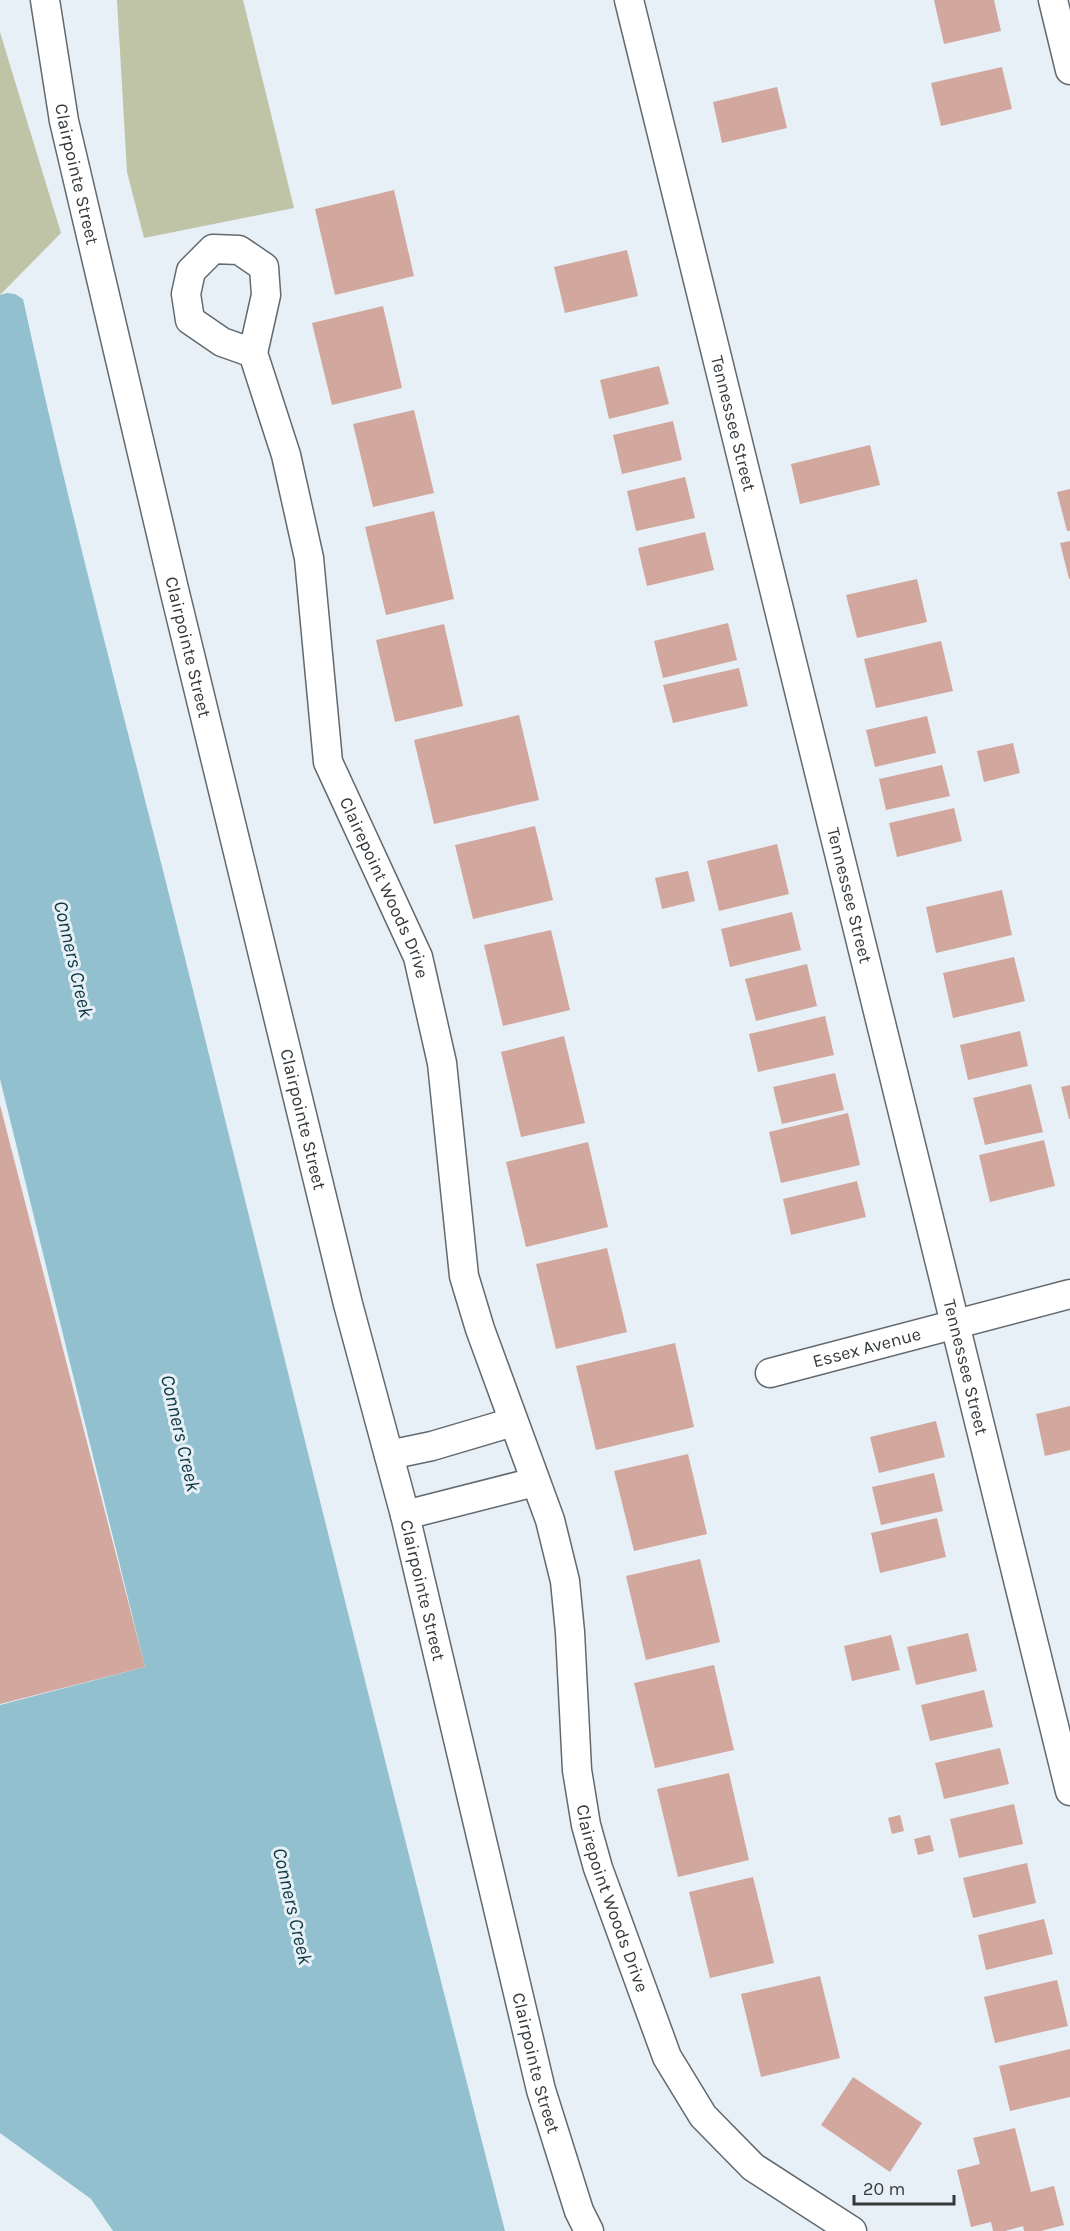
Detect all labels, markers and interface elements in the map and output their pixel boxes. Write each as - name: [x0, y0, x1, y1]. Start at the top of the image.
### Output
- street label: Clairpointe Street: [50, 102, 104, 247]
- street label: Tennessee Street: [706, 353, 761, 494]
- street label: Clairpointe Street: [160, 574, 216, 720]
- street label: Clairepoint Woods Drive: [335, 793, 433, 980]
- street label: Tennessee Street: [822, 825, 877, 966]
- water label: Conners Creek: [49, 899, 98, 1020]
- street label: Clairpointe Street: [275, 1047, 331, 1192]
- street label: Tennessee Street: [938, 1297, 993, 1438]
- street label: Essex Avenue: [810, 1323, 923, 1372]
- water label: Conners Creek: [156, 1373, 205, 1494]
- street label: Clairpointe Street: [395, 1518, 450, 1663]
- street label: Clairepoint Woods Drive: [572, 1803, 653, 1995]
- water label: Conners Creek: [268, 1846, 317, 1967]
- street label: Clairpointe Street: [507, 1990, 565, 2136]
- scale bar: [854, 2168, 954, 2206]
- text: 20 m: [863, 2178, 905, 2200]

